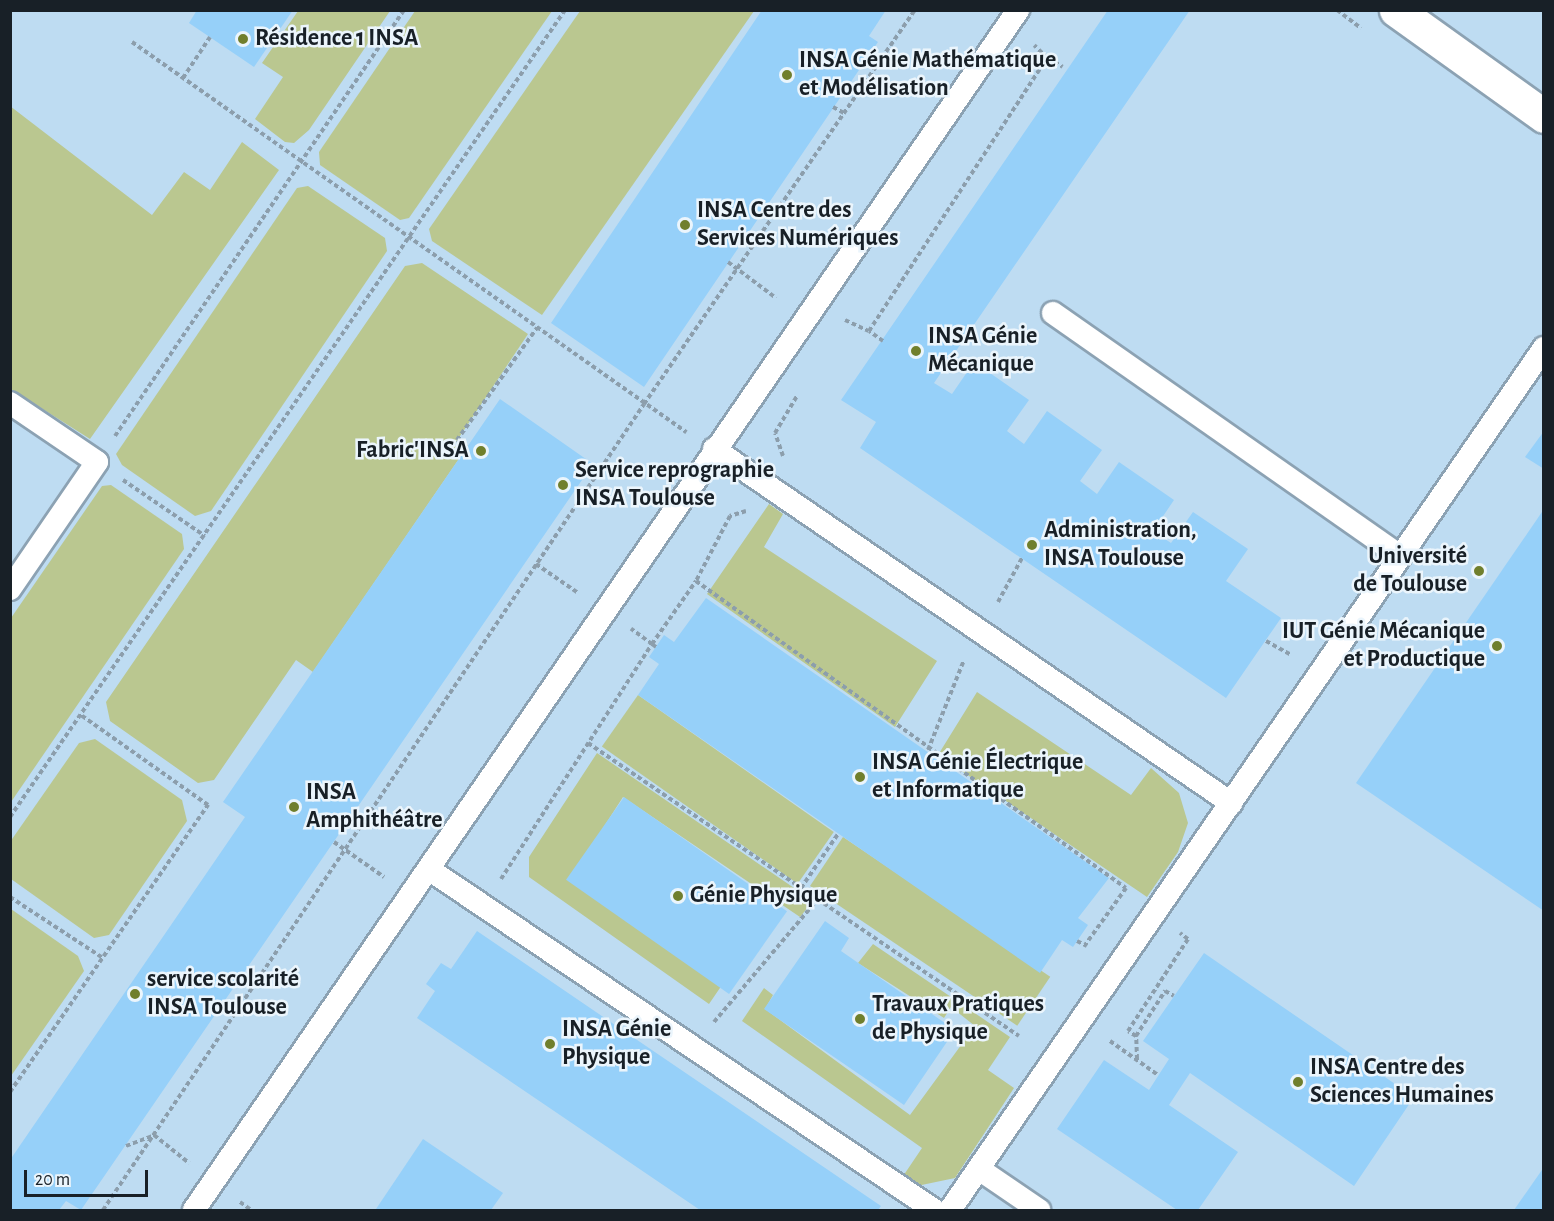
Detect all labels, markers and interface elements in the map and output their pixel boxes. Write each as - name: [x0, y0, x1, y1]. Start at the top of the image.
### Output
- place label: Résidence 1 INSA: [255, 25, 418, 53]
- marker: Résidence 1 INSA: [236, 32, 250, 46]
- place label: INSA Génie Mathématique et Modélisation: [799, 47, 1056, 103]
- marker: INSA Génie Mathématique et Modélisation: [780, 68, 794, 82]
- place label: INSA Centre des Services Numériques: [697, 197, 898, 253]
- marker: INSA Centre des Services Numériques: [678, 218, 692, 232]
- place label: INSA Génie Mécanique: [928, 323, 1037, 379]
- marker: INSA Génie Mécanique: [909, 344, 923, 358]
- place label: Fabric'INSA: [356, 437, 469, 465]
- marker: Fabric'INSA: [474, 444, 488, 458]
- place label: Service reprographie INSA Toulouse: [575, 457, 774, 513]
- marker: Service reprographie INSA Toulouse: [556, 478, 570, 492]
- place label: Administration, INSA Toulouse: [1044, 517, 1196, 573]
- marker: Administration, INSA Toulouse: [1025, 538, 1039, 552]
- place label: Université de Toulouse: [1353, 543, 1467, 599]
- marker: Université de Toulouse: [1472, 564, 1486, 578]
- place label: IUT Génie Mécanique et Productique: [1282, 618, 1485, 674]
- marker: IUT Génie Mécanique et Productique: [1490, 639, 1504, 653]
- place label: INSA Génie Électrique et Informatique: [872, 749, 1083, 805]
- marker: INSA Génie Électrique et Informatique: [853, 770, 867, 784]
- place label: INSA Amphithéâtre: [306, 779, 443, 835]
- marker: INSA Amphithéâtre: [287, 800, 301, 814]
- place label: Génie Physique: [690, 882, 837, 910]
- marker: Génie Physique: [671, 889, 685, 903]
- place label: service scolarité INSA Toulouse: [147, 966, 299, 1022]
- marker: service scolarité INSA Toulouse: [128, 987, 142, 1001]
- place label: Travaux Pratiques de Physique: [872, 991, 1044, 1047]
- marker: Travaux Pratiques de Physique: [853, 1012, 867, 1026]
- place label: INSA Génie Physique: [562, 1016, 671, 1072]
- marker: INSA Génie Physique: [543, 1037, 557, 1051]
- place label: INSA Centre des Sciences Humaines: [1310, 1054, 1494, 1110]
- marker: INSA Centre des Sciences Humaines: [1291, 1075, 1305, 1089]
- scale bar: [27, 1158, 152, 1196]
- text: 20 m: [35, 1171, 70, 1189]

